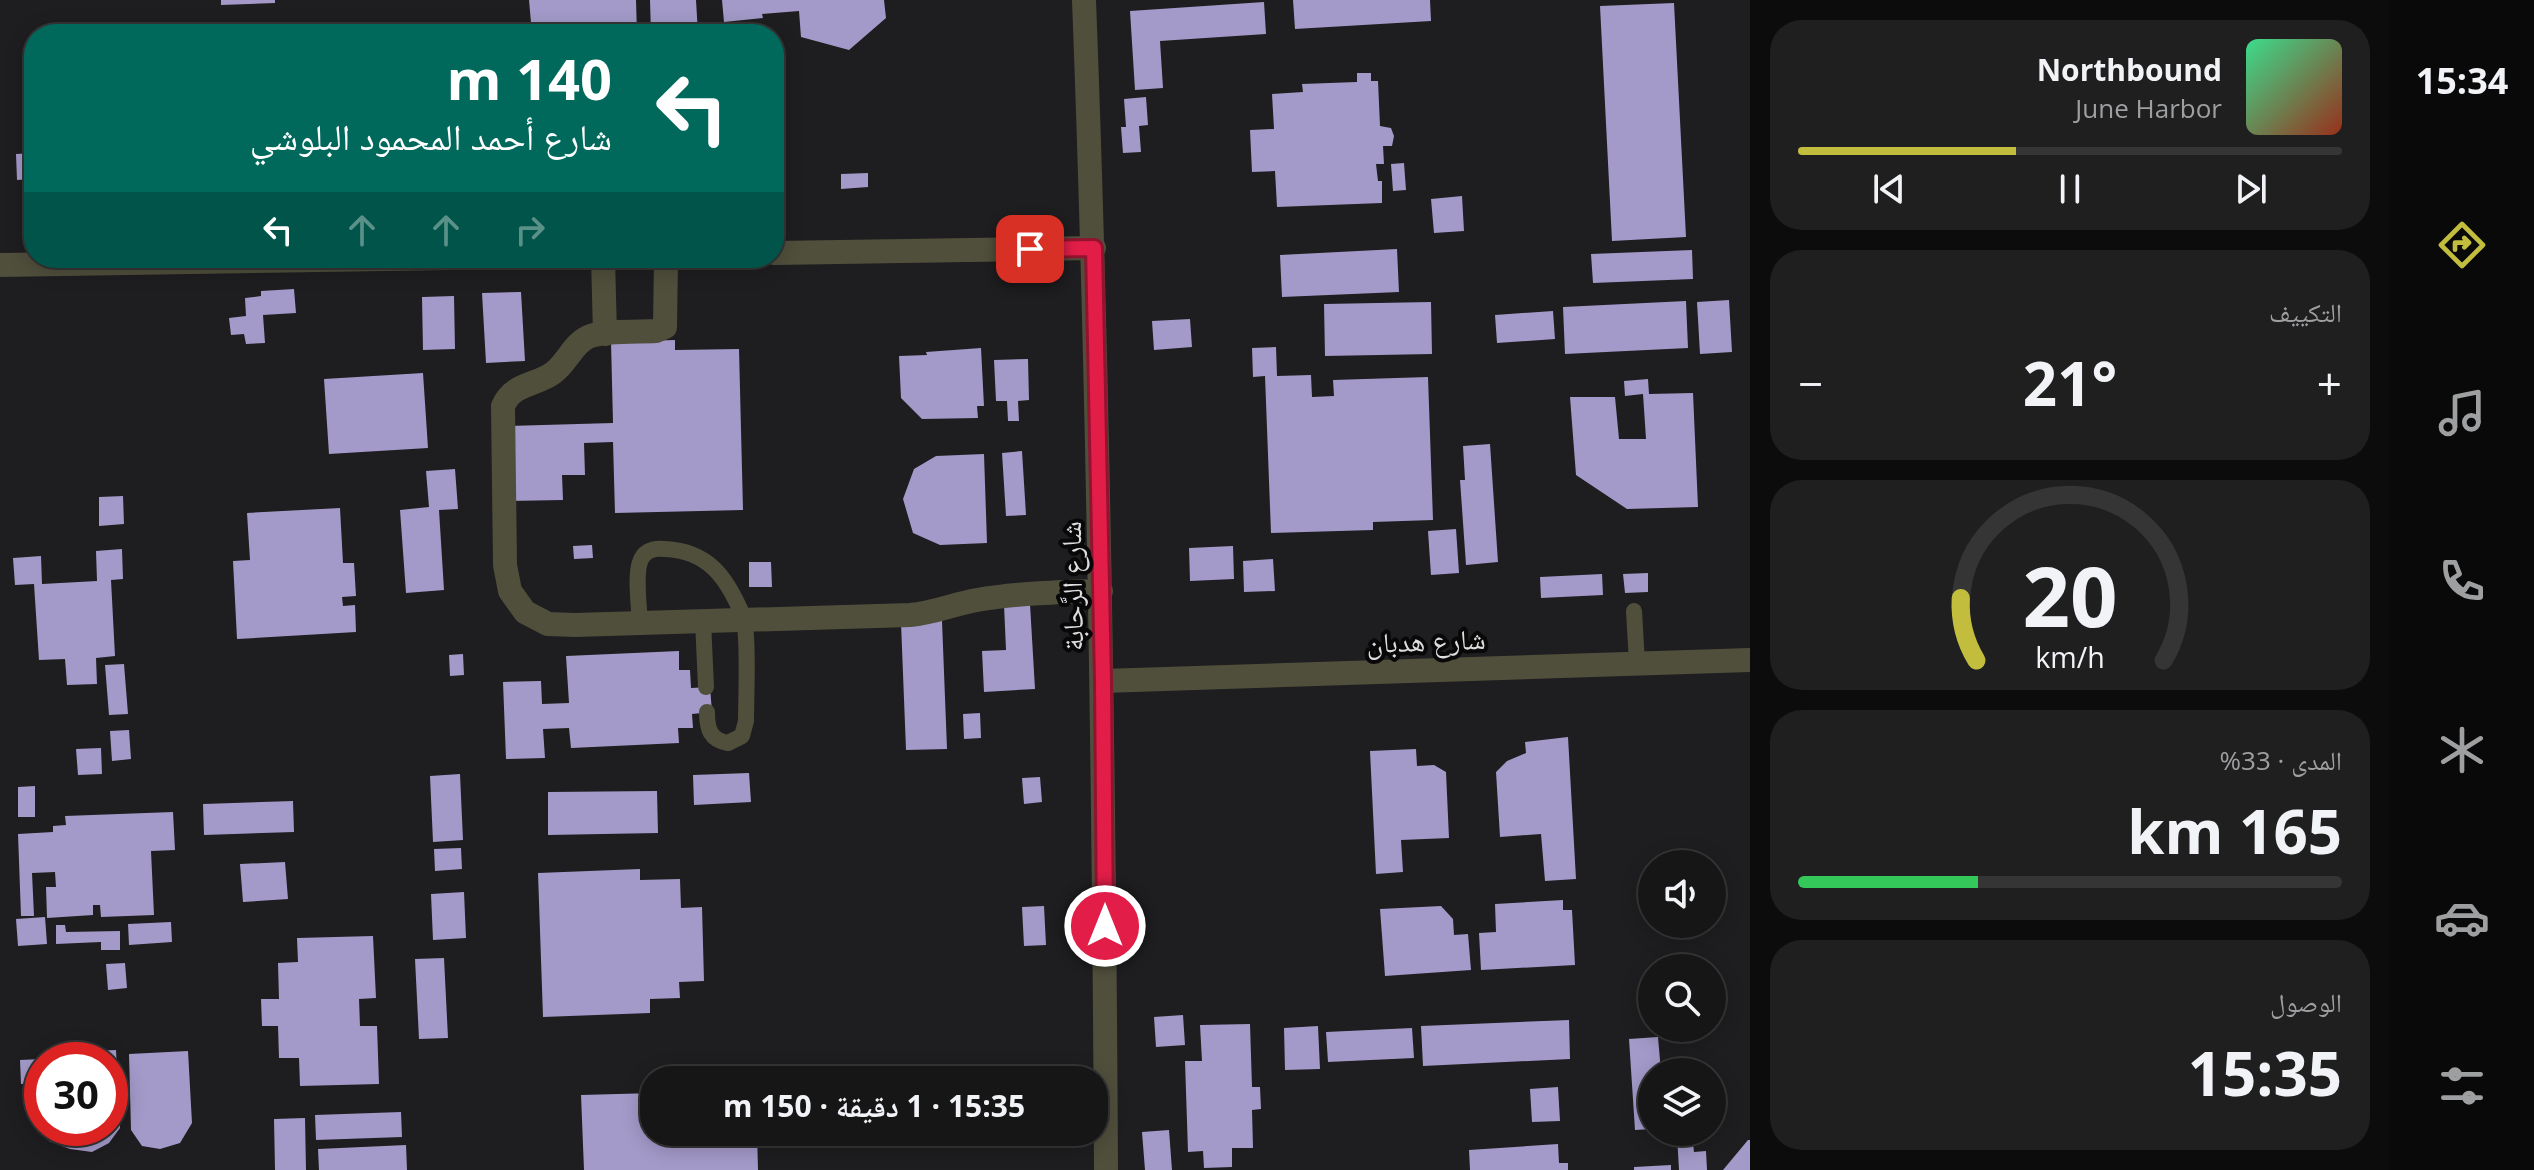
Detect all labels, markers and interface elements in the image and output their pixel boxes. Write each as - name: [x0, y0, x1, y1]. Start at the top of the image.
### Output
- text: 140 m: [446, 40, 612, 116]
- text: Northbound: [2037, 49, 2222, 90]
- icon: left: [640, 56, 744, 160]
- text: 15:34: [2416, 56, 2508, 105]
- text: June Harbor: [2075, 90, 2222, 126]
- text: شارع أحمد المحمود البلوشي: [250, 112, 612, 161]
- icon: previous: [1867, 167, 1911, 211]
- icon: pause: [2048, 167, 2092, 211]
- icon: next: [2229, 167, 2273, 211]
- icon: left: [256, 208, 300, 252]
- icon: ahead: [340, 208, 384, 252]
- icon: ahead: [424, 208, 468, 252]
- icon: right: [508, 208, 552, 252]
- pin: [996, 215, 1064, 283]
- icon: directions: [2434, 217, 2490, 273]
- icon: arrive: [1008, 227, 1052, 271]
- text: التكييف: [2269, 294, 2342, 330]
- text: 21°: [2023, 342, 2117, 424]
- text: −: [1798, 353, 1823, 413]
- text: +: [2317, 353, 2342, 413]
- icon: music: [2434, 385, 2490, 441]
- street label: شارع الرَّحابة: [1051, 521, 1091, 651]
- text: 20: [2022, 538, 2118, 651]
- icon: phone: [2434, 553, 2490, 609]
- street label: شارع هدبان: [1366, 619, 1486, 661]
- text: km/h: [2035, 637, 2105, 676]
- icon: climate: [2434, 722, 2490, 778]
- text: المدى · 33%: [2220, 742, 2342, 778]
- text: 165 km: [2127, 790, 2342, 872]
- map controls: [1638, 850, 1726, 1146]
- button: sound: [1638, 850, 1726, 938]
- position arrow: [1063, 884, 1147, 968]
- icon: car: [2434, 890, 2490, 946]
- button: search: [1638, 954, 1726, 1042]
- text: الوصول: [2270, 984, 2342, 1020]
- text: 15:35: [2188, 1032, 2342, 1114]
- speed limit sign: 30: [24, 1042, 128, 1146]
- button: layers: [1638, 1058, 1726, 1146]
- icon: filters: [2434, 1058, 2490, 1114]
- text: 15:35 · 1 دقيقة · 150 m: [723, 1085, 1025, 1126]

